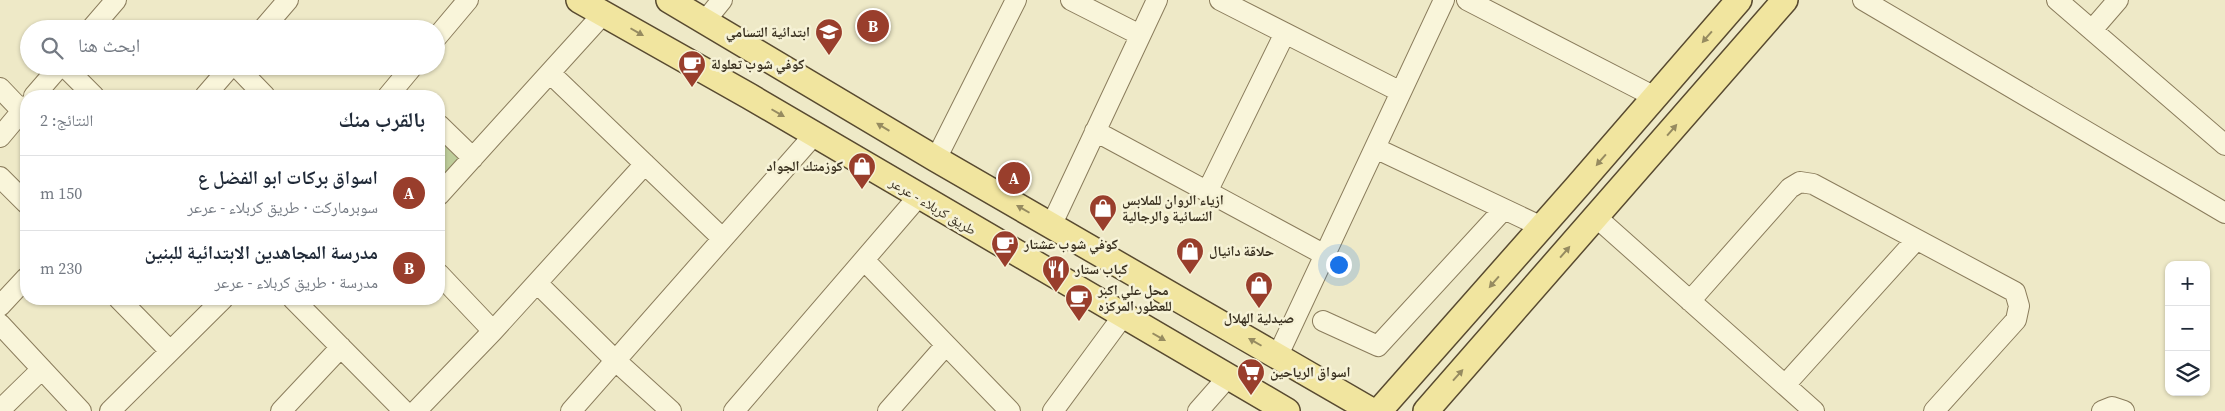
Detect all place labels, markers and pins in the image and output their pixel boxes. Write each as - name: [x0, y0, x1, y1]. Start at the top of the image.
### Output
- pin: B: [857, 7, 889, 45]
- school or university icon: ابتدائية التسامي: [814, 17, 844, 56]
- place label: ابتدائية التسامي: [726, 22, 810, 43]
- cafe icon: كوفي شوب تعلولة: [677, 49, 707, 88]
- place label: كوفي شوب تعلولة: [711, 54, 804, 75]
- shop icon: كوزمتك الجواد: [847, 151, 877, 190]
- place label: كوزمتك الجواد: [766, 156, 843, 176]
- pin: A: [998, 159, 1030, 197]
- place label: ازياء الروان للملابس النسائية والرجالية: [1122, 190, 1224, 226]
- shop icon: ازياء الروان للملابس النسائية والرجالية: [1088, 193, 1118, 232]
- cafe icon: كوفي شوب عشتار: [990, 229, 1020, 268]
- place label: كوفي شوب عشتار: [1023, 234, 1118, 255]
- shop icon: حلاقة دانيال: [1175, 236, 1205, 275]
- place label: حلاقة دانيال: [1209, 241, 1274, 261]
- restaurant icon: كباب ستار: [1041, 254, 1071, 293]
- place label: كباب ستار: [1074, 259, 1128, 279]
- shop icon: صيدلية الهلال: [1244, 270, 1274, 309]
- place label: محل علي اكبر للعطور المركزه: [1097, 280, 1172, 316]
- cafe icon: محل علي اكبر للعطور المركزه: [1064, 283, 1094, 322]
- place label: صيدلية الهلال: [1224, 308, 1294, 328]
- supermarket icon: اسواق الرياحين: [1236, 357, 1266, 396]
- place label: اسواق الرياحين: [1270, 362, 1351, 382]

